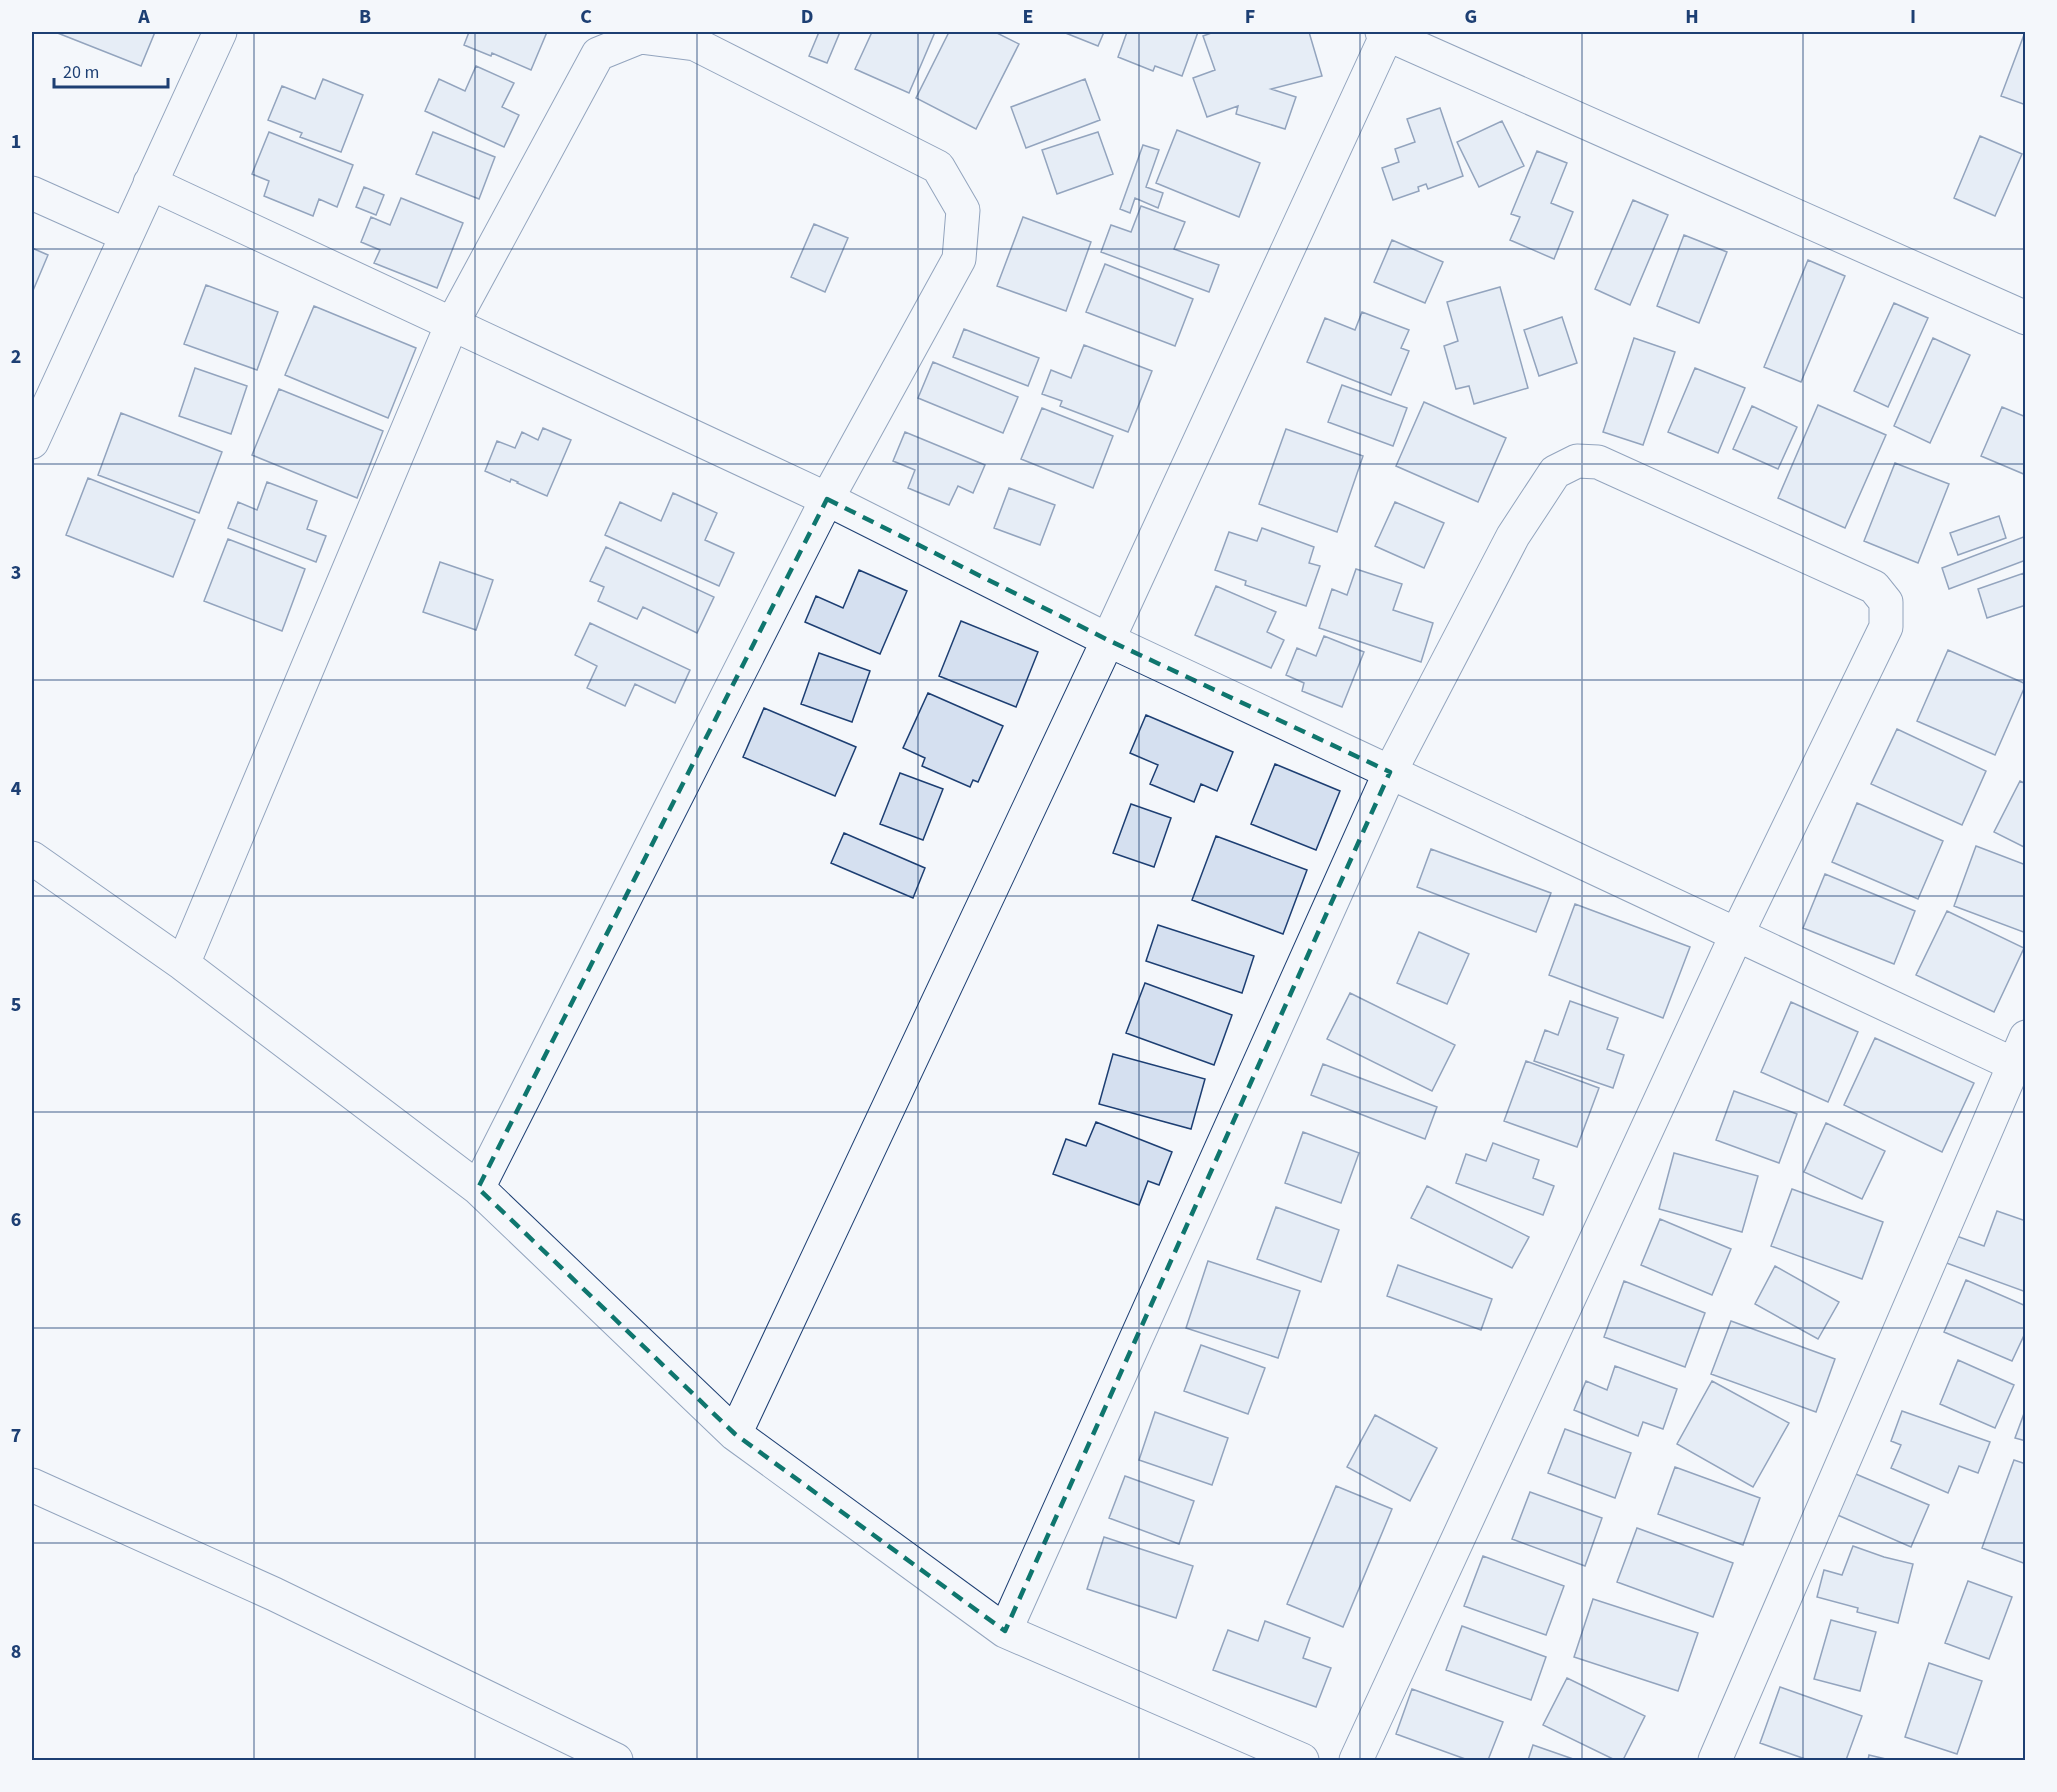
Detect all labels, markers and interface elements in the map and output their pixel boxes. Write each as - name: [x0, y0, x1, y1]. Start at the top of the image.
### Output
- text: A: [137, 3, 150, 31]
- text: B: [359, 3, 371, 31]
- text: C: [580, 3, 592, 31]
- text: D: [801, 3, 813, 31]
- text: E: [1023, 3, 1033, 31]
- text: F: [1245, 3, 1255, 31]
- text: G: [1465, 3, 1477, 31]
- text: H: [1685, 3, 1699, 31]
- text: I: [1910, 3, 1916, 31]
- scale bar: [54, 51, 168, 89]
- text: 20 m: [63, 60, 99, 85]
- text: 1: [11, 128, 21, 156]
- text: 2: [11, 343, 21, 371]
- text: 3: [11, 559, 21, 587]
- text: 4: [11, 775, 22, 803]
- text: 5: [11, 991, 21, 1019]
- text: 6: [11, 1206, 21, 1234]
- text: 7: [11, 1422, 21, 1450]
- text: 8: [11, 1638, 21, 1666]

